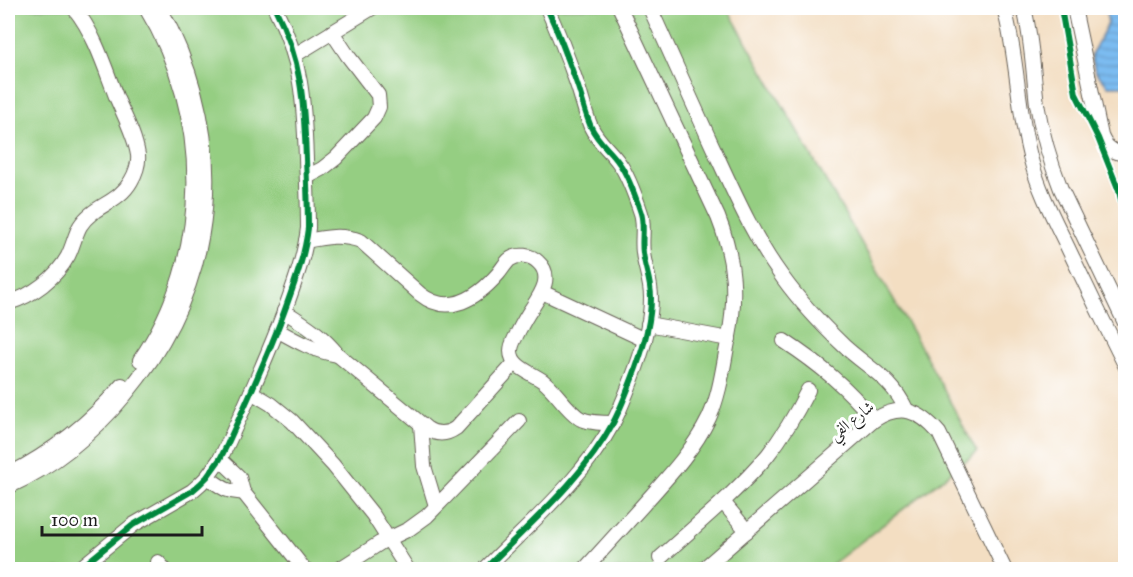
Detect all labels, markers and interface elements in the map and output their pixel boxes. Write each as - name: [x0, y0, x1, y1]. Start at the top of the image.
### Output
- street label: شارع الفي: [825, 397, 881, 449]
- scale bar: [42, 499, 202, 537]
- text: 100 m: [51, 509, 98, 531]

